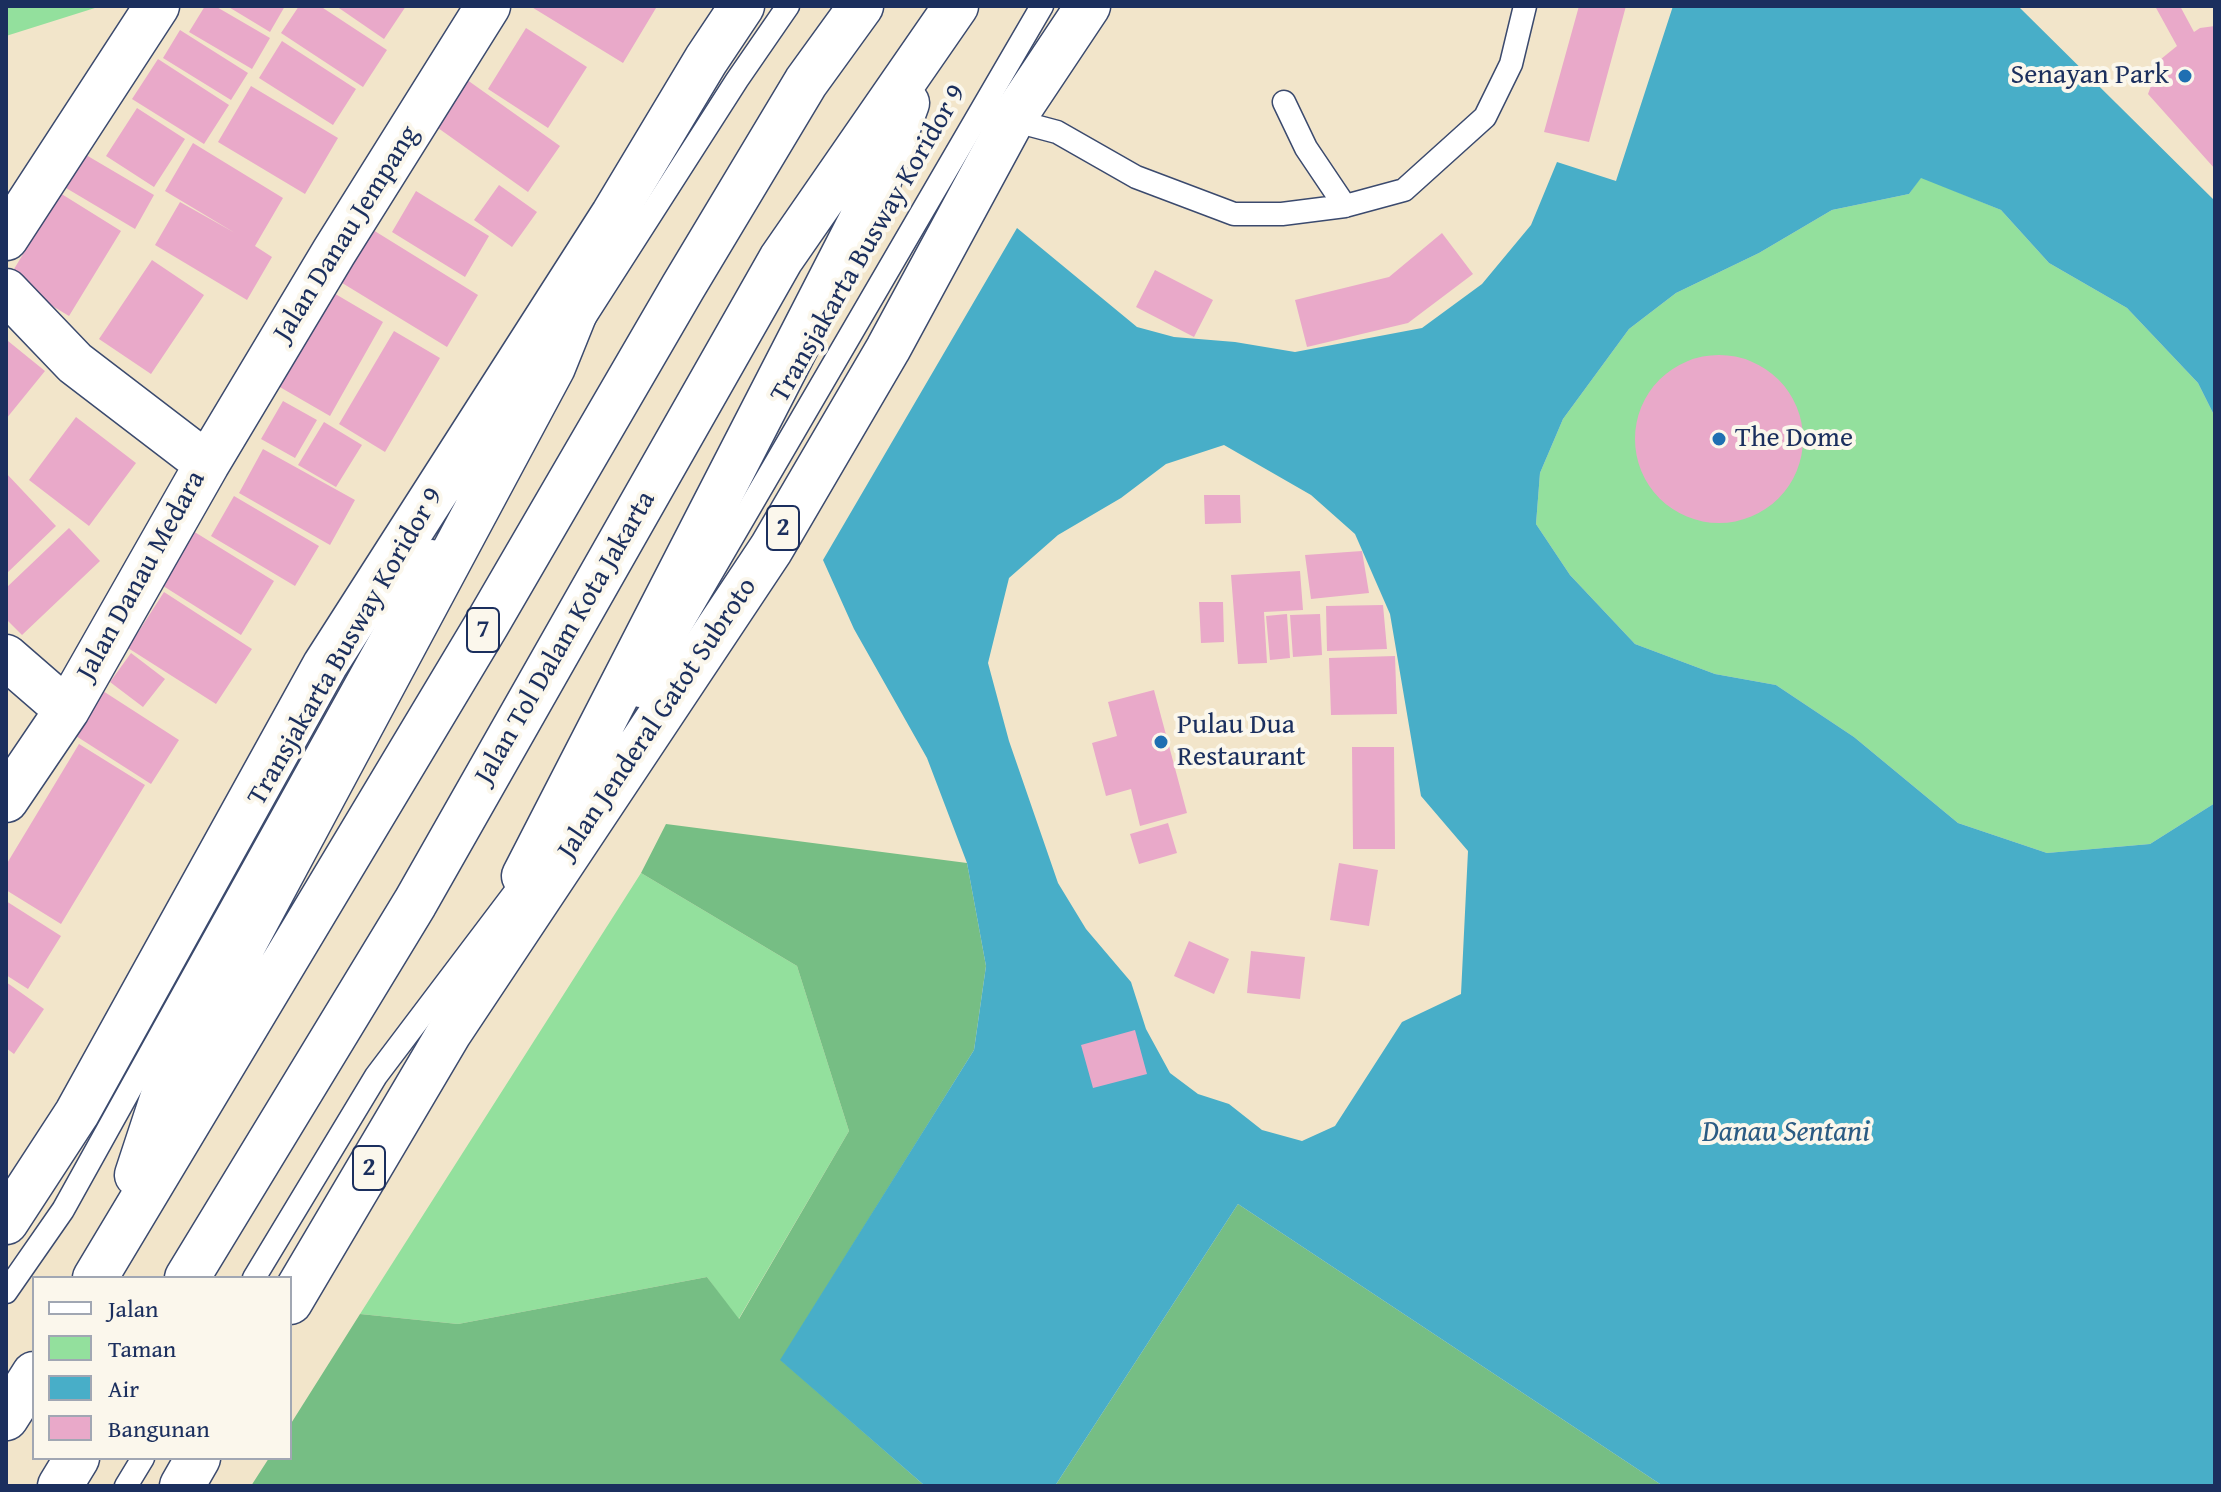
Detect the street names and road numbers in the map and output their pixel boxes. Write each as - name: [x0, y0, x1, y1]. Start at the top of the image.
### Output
- street label: Transjakarta Busway Koridor 9: [764, 79, 974, 409]
- street label: Jalan Danau Jempang: [267, 120, 427, 348]
- street label: Jalan Danau Medara: [71, 465, 213, 687]
- street label: Transjakarta Busway Koridor 9: [241, 482, 451, 812]
- street label: Jalan Tol Dalam Kota Jakarta: [468, 486, 664, 790]
- road number: 2: [767, 506, 799, 550]
- street label: Jalan Jenderal Gatot Subroto: [551, 572, 765, 866]
- road number: 7: [467, 608, 499, 652]
- road number: 2: [353, 1146, 385, 1190]

